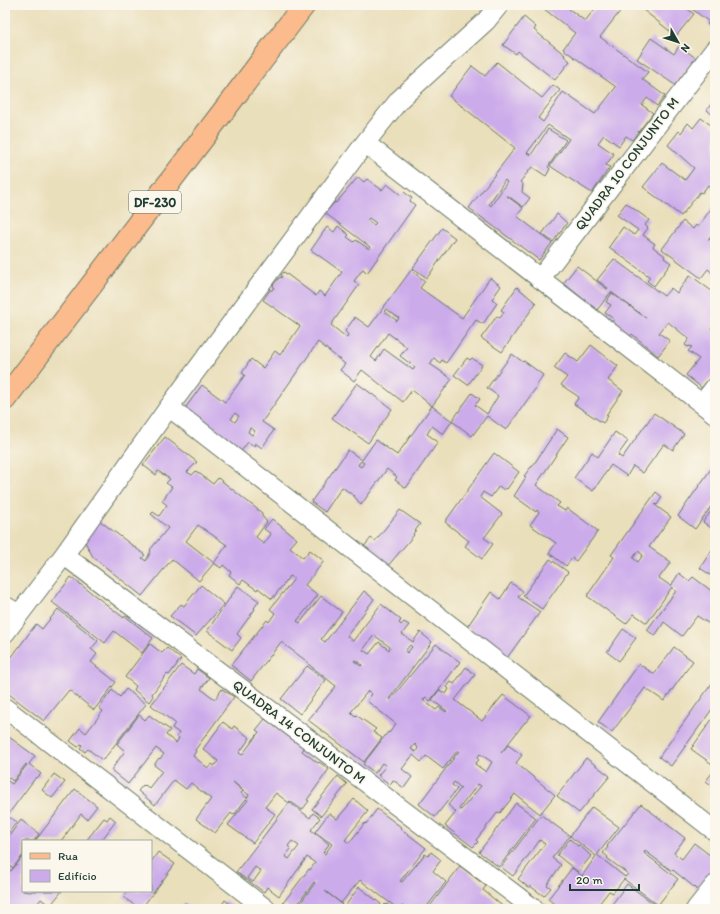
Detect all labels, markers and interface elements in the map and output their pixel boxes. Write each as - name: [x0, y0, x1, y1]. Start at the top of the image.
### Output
- north arrow: [658, 22, 698, 62]
- text: N: [678, 41, 693, 55]
- street label: QUADRA 10 CONJUNTO M: [571, 94, 683, 234]
- road number: DF-230: [129, 191, 181, 213]
- street label: QUADRA 14 CONJUNTO M: [229, 676, 369, 788]
- legend: [22, 840, 152, 892]
- text: Rua: [58, 849, 78, 863]
- scale bar: [570, 866, 639, 892]
- text: Edifício: [58, 869, 97, 883]
- text: 20 m: [576, 873, 603, 887]

